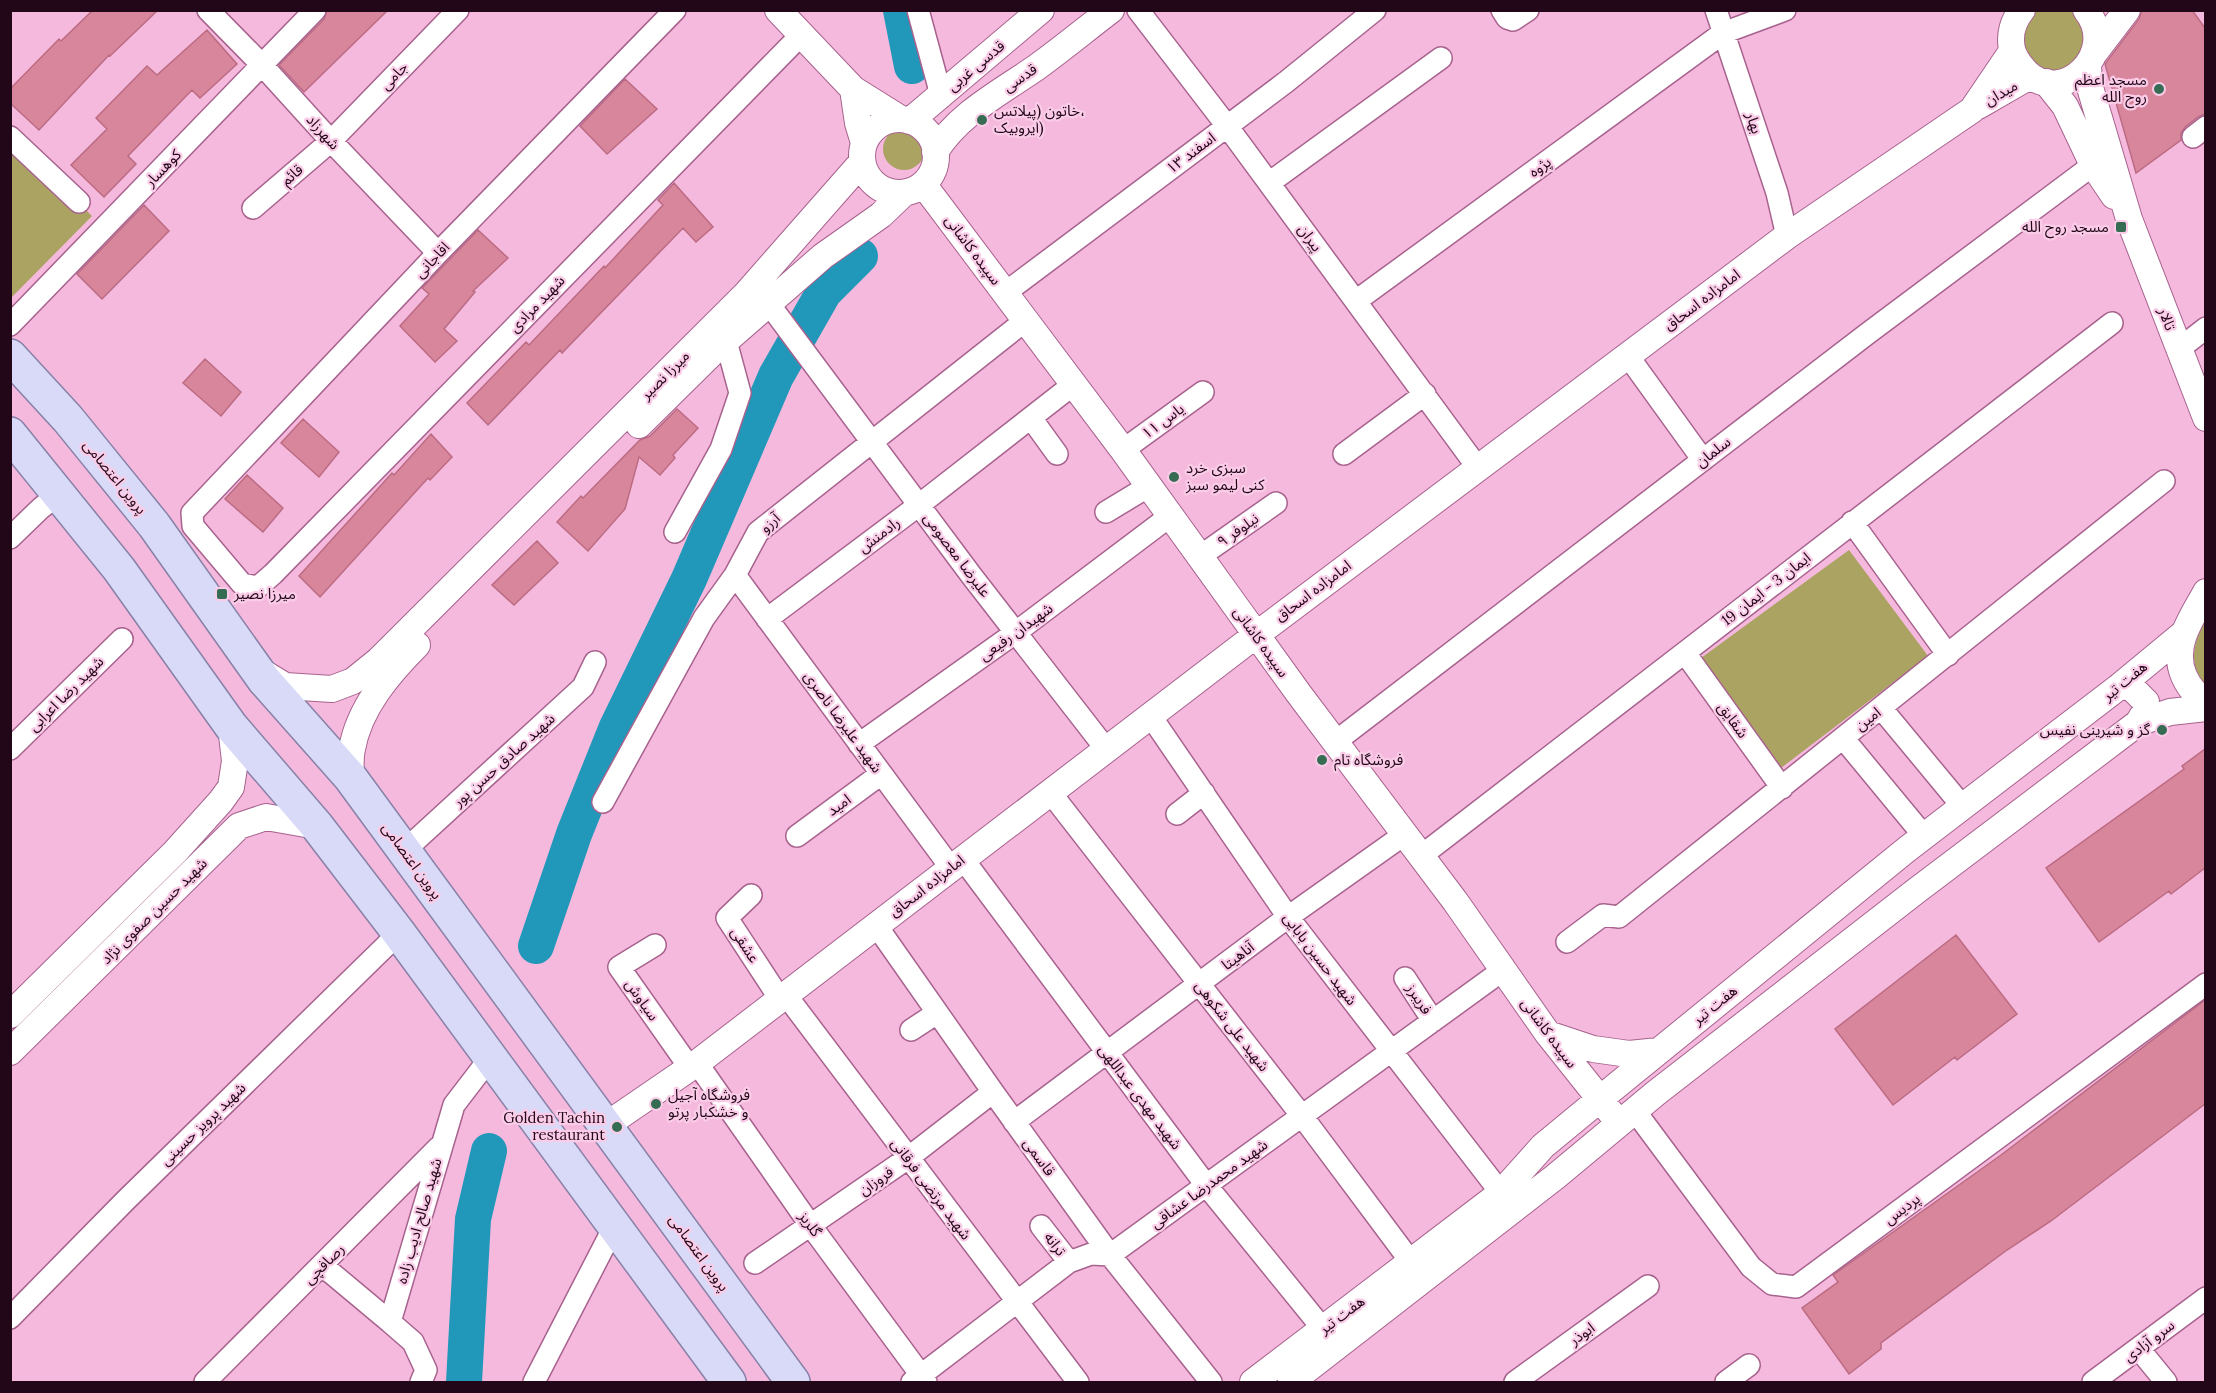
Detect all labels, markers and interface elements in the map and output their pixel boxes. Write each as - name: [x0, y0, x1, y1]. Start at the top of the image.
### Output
- street label: قدسی غربی: [943, 36, 1009, 95]
- street label: جامی: [376, 57, 412, 94]
- street label: قدسی: [999, 59, 1041, 96]
- place label: مسجد اعظم روح الله: [2075, 70, 2147, 109]
- street label: میدان: [1981, 76, 2021, 110]
- marker: مسجد اعظم روح الله: [2152, 82, 2166, 96]
- place label: خاتون (پیلاتس، ایروبیک): [994, 101, 1085, 138]
- street label: بهار: [1742, 109, 1767, 136]
- street label: شهرزاد: [303, 110, 344, 153]
- marker: خاتون (پیلاتس، ایروبیک): [975, 113, 989, 127]
- street label: اسفند ۱۳: [1162, 128, 1219, 177]
- street label: کوهسار: [140, 144, 185, 191]
- street label: پژوه: [1525, 152, 1555, 182]
- street label: قائم: [277, 160, 308, 191]
- street label: سپیده کاشانی: [940, 211, 1006, 289]
- place label: مسجد روح الله: [2022, 217, 2109, 239]
- street label: پیران: [1293, 220, 1327, 256]
- marker: مسجد روح الله: [2114, 220, 2128, 234]
- street label: اقاجانی: [410, 238, 453, 282]
- street label: امامزاده اسحاق: [1660, 265, 1744, 335]
- street label: شهید مرادی: [505, 271, 569, 336]
- street label: تالار: [2154, 304, 2180, 333]
- street label: میرزا نصیر: [635, 346, 693, 404]
- street label: یاس ۱۱: [1138, 399, 1188, 442]
- street label: سلمان: [1691, 432, 1734, 471]
- street label: پروین اعتصامی: [79, 435, 151, 519]
- place label: سبزی خرد کنی لیمو سبز: [1185, 458, 1265, 494]
- marker: سبزی خرد کنی لیمو سبز: [1167, 470, 1181, 484]
- street label: آرزو: [755, 508, 784, 537]
- street label: نیلوفر ۹: [1213, 508, 1262, 551]
- street label: علیرضا معصومی: [919, 509, 996, 601]
- street label: رادمنش: [854, 513, 904, 557]
- street label: ایمان 3 - ایمان 19: [1717, 548, 1814, 629]
- street label: امامزاده اسحاق: [1271, 556, 1355, 626]
- place label: میرزا نصیر: [233, 584, 296, 603]
- marker: میرزا نصیر: [215, 587, 229, 601]
- street label: شهیدان رفیعی: [975, 598, 1057, 665]
- street label: سپیده کاشانی: [1229, 603, 1294, 682]
- street label: شهید رضا اعرابی: [24, 652, 108, 735]
- street label: هفت تیر: [2098, 657, 2151, 705]
- street label: شهید علیرضا ناصری: [800, 667, 887, 776]
- street label: شقایق: [1713, 698, 1753, 742]
- street label: امین: [1851, 703, 1885, 735]
- street label: شهید صادق حسن پور: [448, 709, 560, 812]
- place label: گز و شیرینی نفیس: [2040, 720, 2151, 739]
- marker: گز و شیرینی نفیس: [2155, 723, 2169, 737]
- place label: فروشگاه تام: [1334, 750, 1404, 771]
- marker: فروشگاه تام: [1315, 753, 1329, 767]
- street label: امید: [823, 790, 854, 820]
- street label: پروین اعتصامی: [377, 818, 447, 904]
- street label: امامزاده اسحاق: [885, 850, 968, 921]
- street label: شهید حسین صفوی نژاد: [96, 853, 211, 968]
- street label: شهید حسین بابایی: [1279, 909, 1362, 1009]
- street label: عشقی: [727, 923, 764, 967]
- street label: آناهیتا: [1218, 937, 1258, 974]
- street label: سیاوش: [621, 975, 664, 1024]
- street label: شهید علی شکوهی: [1191, 976, 1274, 1075]
- street label: فریبرز: [1402, 979, 1437, 1018]
- street label: هفت تیر: [1688, 981, 1741, 1029]
- street label: سپیده کاشانی: [1516, 994, 1582, 1072]
- street label: شهید مهدی عبداللهی: [1095, 1040, 1186, 1153]
- street label: شهید پرویز حسینی: [156, 1078, 250, 1170]
- place label: فروشگاه آجیل و خشکبار پرتو: [668, 1085, 750, 1122]
- marker: فروشگاه آجیل و خشکبار پرتو: [649, 1097, 663, 1111]
- place label: Golden Tachin restaurant: [503, 1108, 605, 1144]
- marker: Golden Tachin restaurant: [610, 1120, 624, 1134]
- street label: شهید مرتضی فرقانی: [887, 1134, 976, 1243]
- street label: قاسمی: [1019, 1134, 1060, 1180]
- street label: شهید محمدرضا عشاقی: [1146, 1135, 1271, 1233]
- street label: شهید صالح ادیب زاده: [391, 1156, 448, 1287]
- street label: فروزان: [855, 1162, 897, 1199]
- street label: پردیس: [1880, 1189, 1924, 1229]
- street label: گلریز: [794, 1207, 826, 1241]
- street label: پروین اعتصامی: [664, 1210, 734, 1296]
- street label: ترانه: [1040, 1228, 1071, 1259]
- street label: رصافچی: [299, 1239, 349, 1289]
- street label: هفت تیر: [1314, 1291, 1368, 1339]
- street label: سرو آزادی: [2119, 1315, 2178, 1366]
- street label: ابوذر: [1564, 1318, 1598, 1350]

